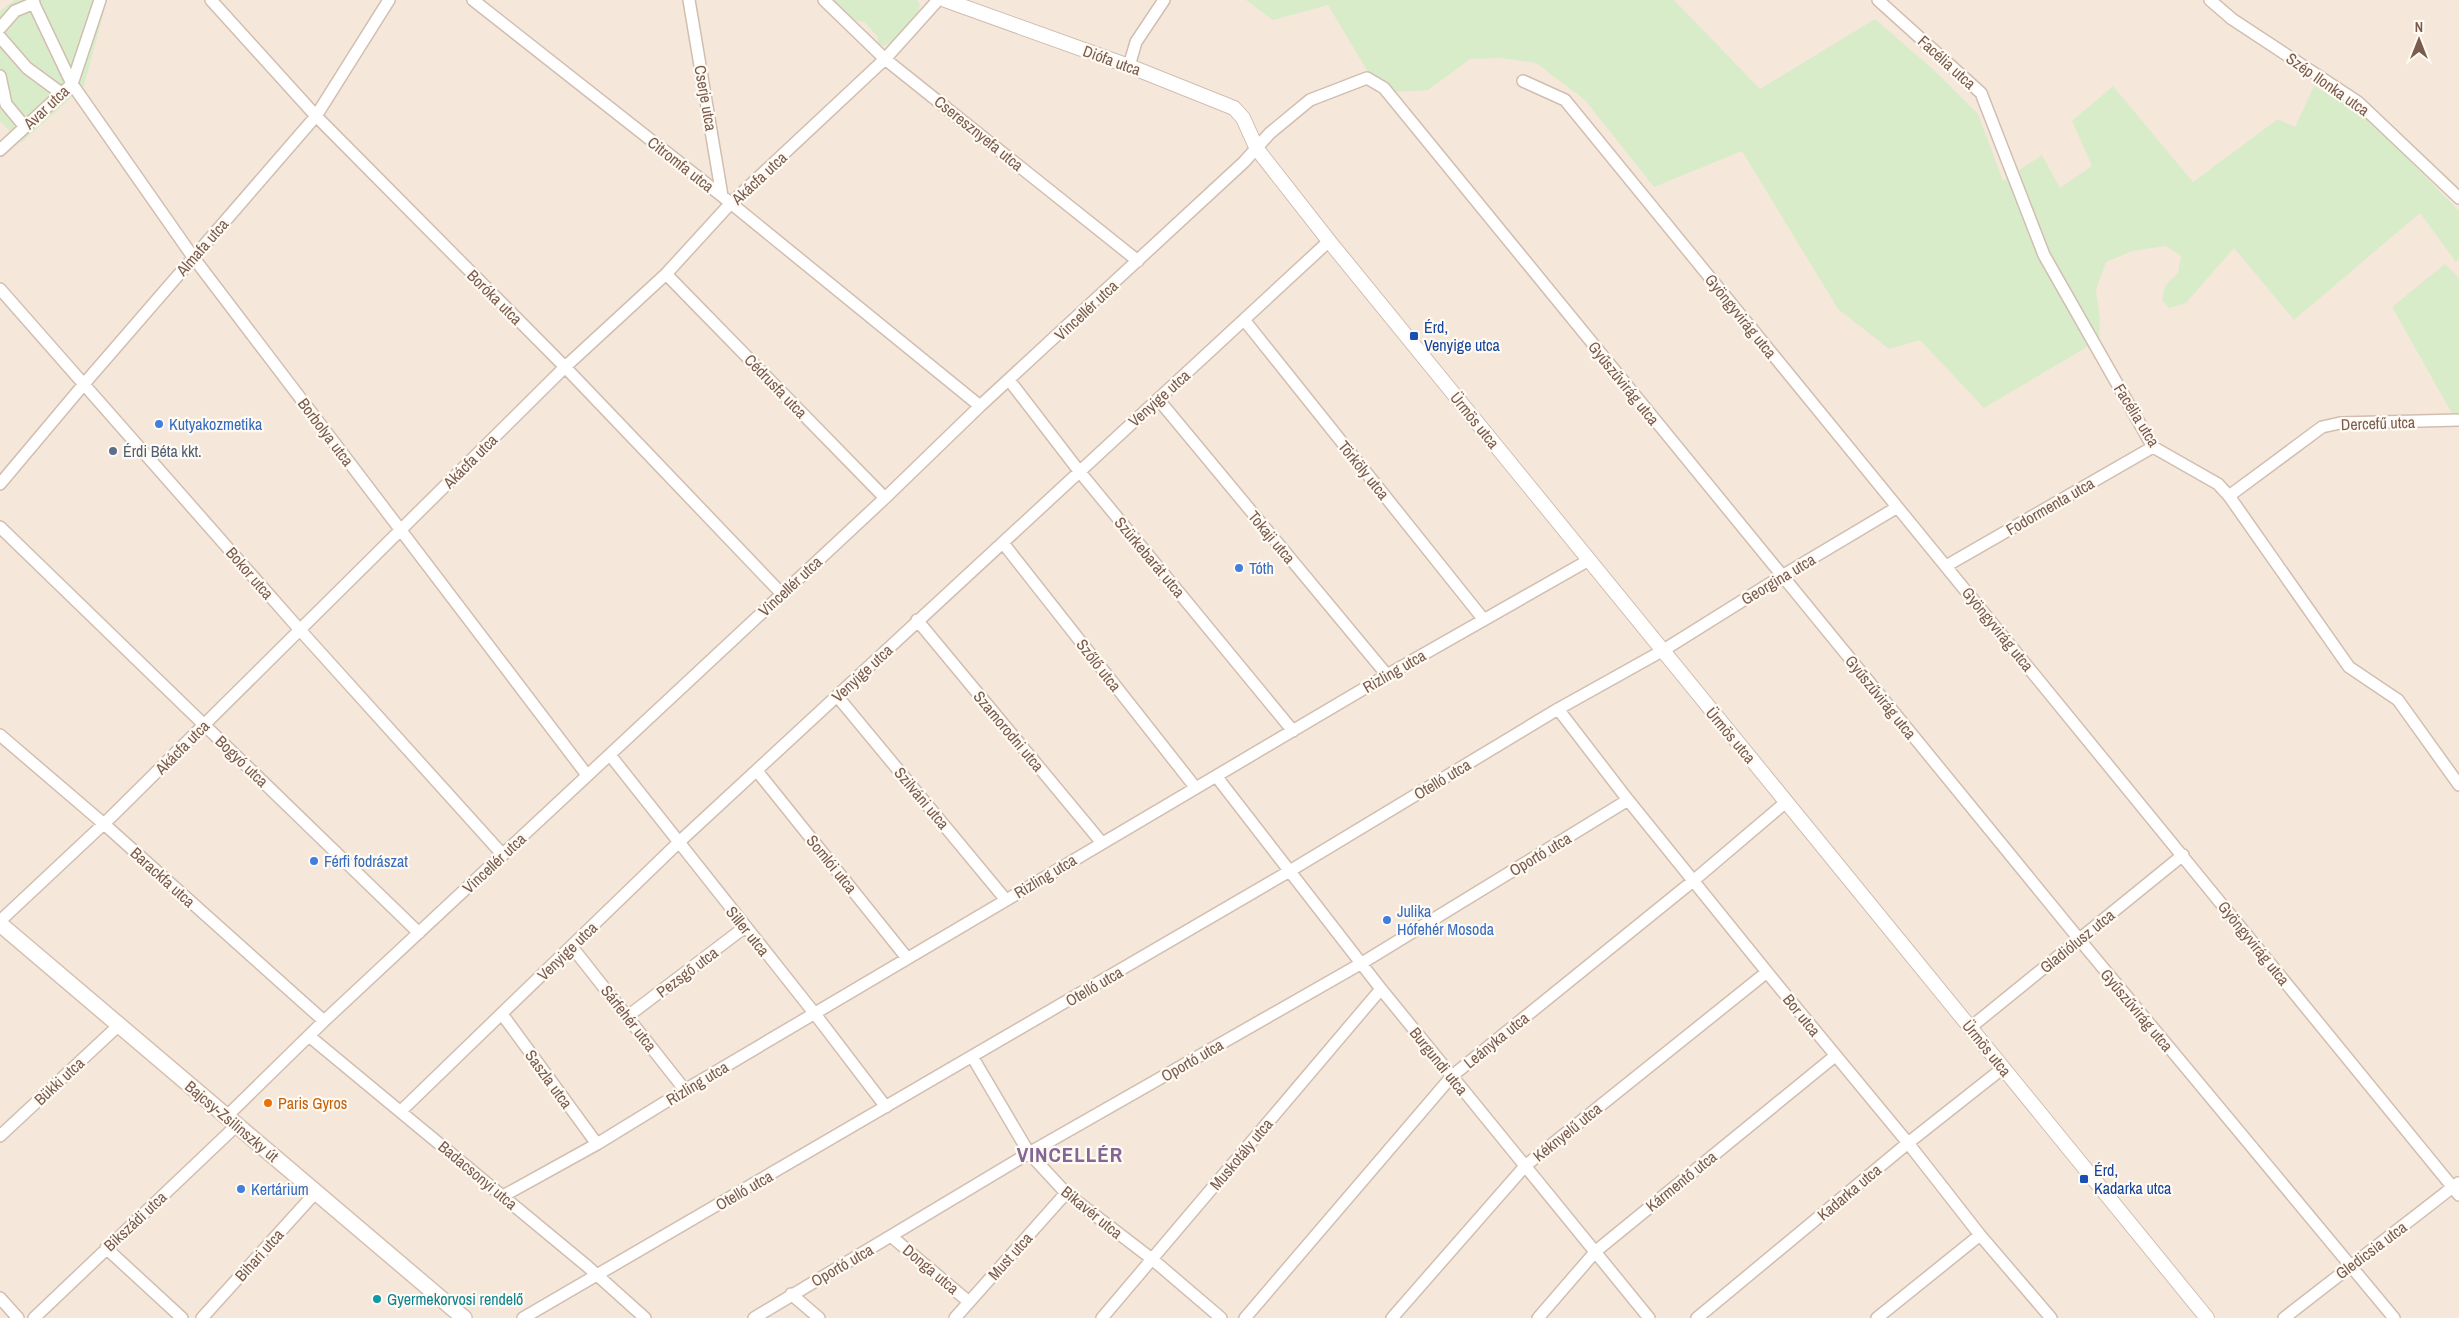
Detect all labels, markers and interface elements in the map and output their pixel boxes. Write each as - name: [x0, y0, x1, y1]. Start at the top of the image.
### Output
- north arrow: [2394, 15, 2444, 65]
- text: N: [2415, 18, 2423, 36]
- street label: Facélia utca: [1913, 30, 1981, 94]
- street label: Diófa utca: [1080, 39, 1145, 81]
- street label: Szép Ilonka utca: [2282, 47, 2375, 121]
- street label: Cserje utca: [689, 63, 723, 133]
- street label: Avar utca: [18, 80, 74, 135]
- street label: Cseresznyefa utca: [930, 90, 1029, 176]
- street label: Citromfa utca: [643, 131, 719, 197]
- street label: Akácfa utca: [726, 146, 792, 210]
- street label: Almafa utca: [170, 213, 233, 281]
- street label: Boróka utca: [462, 264, 528, 330]
- street label: Gyöngyvirág utca: [1700, 269, 1782, 363]
- street label: Vincellér utca: [1050, 274, 1123, 345]
- place label: Érd, Venyige utca: [1424, 316, 1501, 356]
- marker: Érd, Venyige utca: [1408, 330, 1420, 342]
- street label: Gyűszűvirág utca: [1583, 336, 1665, 430]
- street label: Cédrusfa utca: [740, 349, 813, 424]
- street label: Venyige utca: [1123, 364, 1195, 432]
- street label: Facélia utca: [2109, 379, 2165, 451]
- street label: Ürmös utca: [1445, 387, 1505, 454]
- street label: Borbolya utca: [293, 393, 359, 471]
- street label: Dercefű utca: [2340, 411, 2416, 435]
- place label: Kutyakozmetika: [169, 413, 263, 435]
- marker: Kutyakozmetika: [153, 418, 165, 430]
- street label: Akácfa utca: [437, 428, 503, 494]
- street label: Törköly utca: [1333, 436, 1395, 505]
- place label: Érdi Béta kkt.: [123, 440, 202, 462]
- marker: Érdi Béta kkt.: [107, 445, 119, 457]
- street label: Fodormenta utca: [2002, 471, 2099, 540]
- street label: Tokaji utca: [1243, 506, 1301, 569]
- street label: Szürkebarát utca: [1110, 512, 1191, 603]
- street label: Bokor utca: [221, 542, 279, 604]
- street label: Georgina utca: [1737, 548, 1820, 610]
- street label: Vincellér utca: [754, 550, 827, 621]
- place label: Tóth: [1249, 557, 1274, 579]
- marker: Tóth: [1233, 562, 1245, 574]
- street label: Gyöngyvirág utca: [1957, 582, 2039, 676]
- street label: Szőlő utca: [1071, 634, 1127, 696]
- street label: Venyige utca: [827, 639, 898, 707]
- street label: Rizling utca: [1359, 644, 1430, 698]
- street label: Gyűszűvirág utca: [1840, 650, 1922, 744]
- street label: Szamorodni utca: [969, 686, 1050, 777]
- street label: Ürmös utca: [1701, 702, 1761, 768]
- street label: Akácfa utca: [149, 714, 215, 780]
- street label: Bogyó utca: [211, 730, 274, 792]
- street label: Otelló utca: [1409, 753, 1475, 805]
- street label: Szilváni utca: [889, 762, 955, 834]
- street label: Vincellér utca: [458, 827, 531, 898]
- street label: Oportó utca: [1505, 827, 1576, 881]
- street label: Somlói utca: [802, 830, 863, 898]
- street label: Barackfa utca: [126, 842, 201, 912]
- street label: Rizling utca: [1010, 848, 1081, 903]
- place label: Férfi fodrászat: [324, 850, 408, 872]
- marker: Férfi fodrászat: [308, 855, 320, 867]
- street label: Gyöngyvirág utca: [2213, 896, 2295, 990]
- place label: Julika Hófehér Mosoda: [1397, 900, 1495, 940]
- street label: Siller utca: [721, 901, 775, 961]
- street label: Gladiólusz utca: [2035, 904, 2120, 978]
- marker: Julika Hófehér Mosoda: [1381, 914, 1393, 926]
- street label: Venyige utca: [532, 916, 602, 985]
- street label: Pezsgő utca: [652, 941, 723, 1003]
- street label: Otelló utca: [1061, 960, 1127, 1011]
- street label: Gyűszűvirág utca: [2096, 964, 2179, 1057]
- street label: Sárfehér utca: [596, 980, 662, 1056]
- street label: Bor utca: [1778, 989, 1826, 1041]
- street label: Leányka utca: [1459, 1006, 1534, 1073]
- street label: Ürmös utca: [1957, 1015, 2017, 1082]
- street label: Burgundi utca: [1405, 1022, 1474, 1100]
- street label: Oportó utca: [1157, 1033, 1228, 1087]
- street label: Saszla utca: [520, 1045, 578, 1113]
- street label: Bükki utca: [29, 1052, 89, 1110]
- street label: Rizling utca: [662, 1055, 733, 1110]
- street label: Bajcsy-Zsilinszky út: [181, 1075, 284, 1167]
- place label: Paris Gyros: [278, 1092, 347, 1114]
- marker: Paris Gyros: [262, 1097, 274, 1109]
- street label: Kéknyelű utca: [1528, 1097, 1606, 1166]
- street label: Muskotály utca: [1204, 1113, 1278, 1195]
- street label: Badacsonyi utca: [434, 1135, 523, 1215]
- district label: VINCELLÉR: [1017, 1140, 1123, 1169]
- street label: Kármentő utca: [1641, 1145, 1722, 1216]
- street label: Kadarka utca: [1812, 1158, 1886, 1225]
- place label: Érd, Kadarka utca: [2094, 1159, 2172, 1199]
- street label: Otelló utca: [711, 1164, 777, 1215]
- marker: Érd, Kadarka utca: [2078, 1173, 2090, 1185]
- place label: Kertárium: [251, 1178, 309, 1200]
- street label: Bikavér utca: [1057, 1181, 1128, 1244]
- marker: Kertárium: [235, 1183, 247, 1195]
- street label: Bikszádi utca: [99, 1186, 172, 1256]
- street label: Gledicsia utca: [2331, 1216, 2412, 1284]
- street label: Bihari utca: [230, 1224, 289, 1286]
- street label: Must utca: [983, 1227, 1038, 1284]
- street label: Oportó utca: [807, 1238, 878, 1292]
- street label: Donga utca: [898, 1239, 964, 1299]
- place label: Gyermekorvosi rendelő: [387, 1288, 523, 1310]
- marker: Gyermekorvosi rendelő: [371, 1293, 383, 1305]

